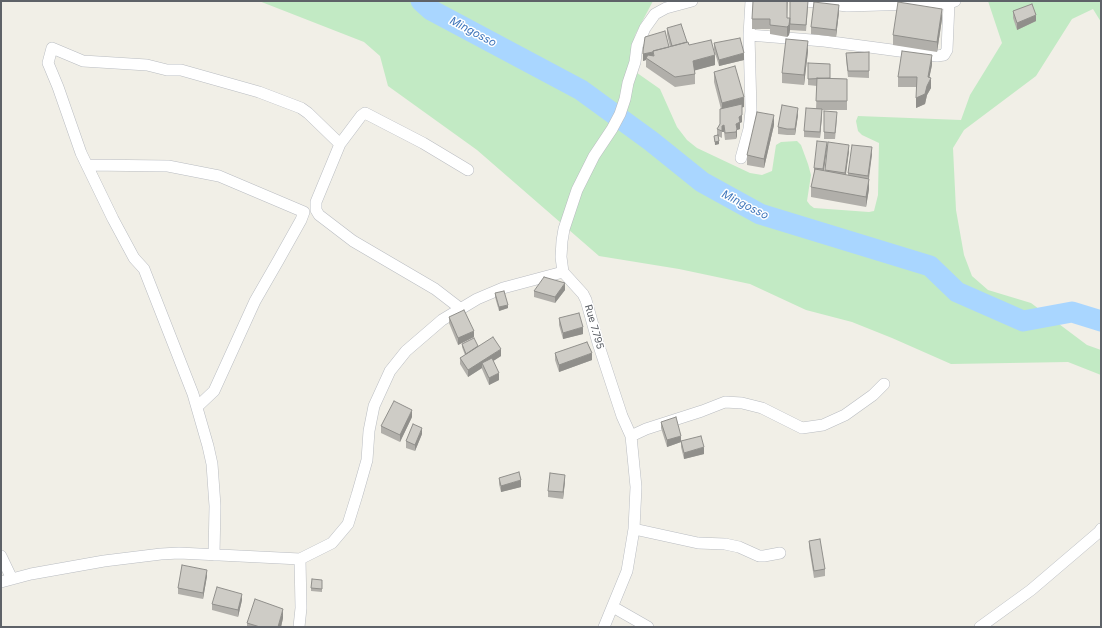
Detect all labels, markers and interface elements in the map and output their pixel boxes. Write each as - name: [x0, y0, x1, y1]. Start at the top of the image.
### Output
- water label: Mingosso: [448, 14, 498, 50]
- water label: Mingosso: [719, 188, 771, 222]
- street label: Rue 7.795: [582, 303, 606, 351]

